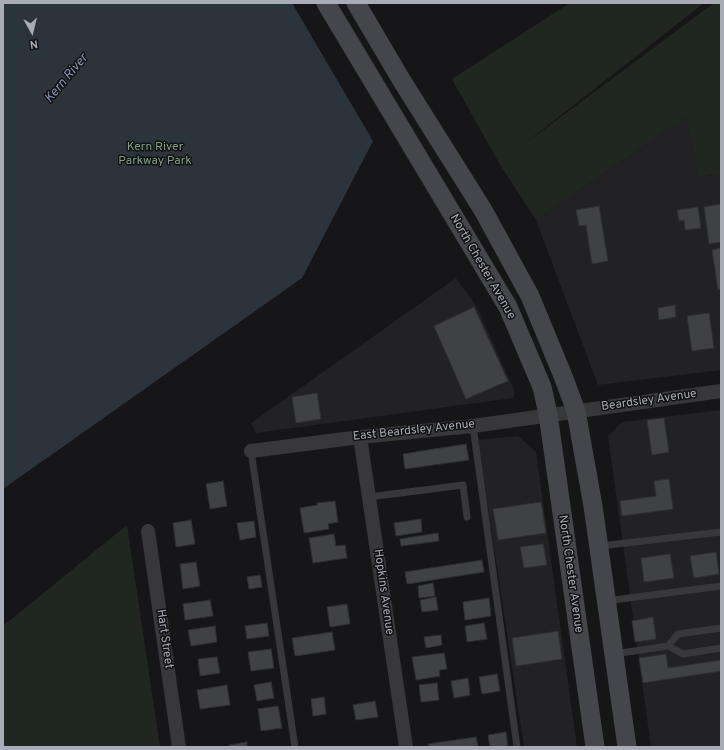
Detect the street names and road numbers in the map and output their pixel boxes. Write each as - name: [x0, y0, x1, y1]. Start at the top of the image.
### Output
- street label: North Chester Avenue: [446, 212, 518, 322]
- street label: Beardsley Avenue: [600, 387, 698, 415]
- street label: East Beardsley Avenue: [352, 417, 476, 445]
- street label: North Chester Avenue: [555, 514, 585, 634]
- street label: Hopkins Avenue: [370, 548, 396, 636]
- street label: Hart Street: [153, 608, 175, 670]

